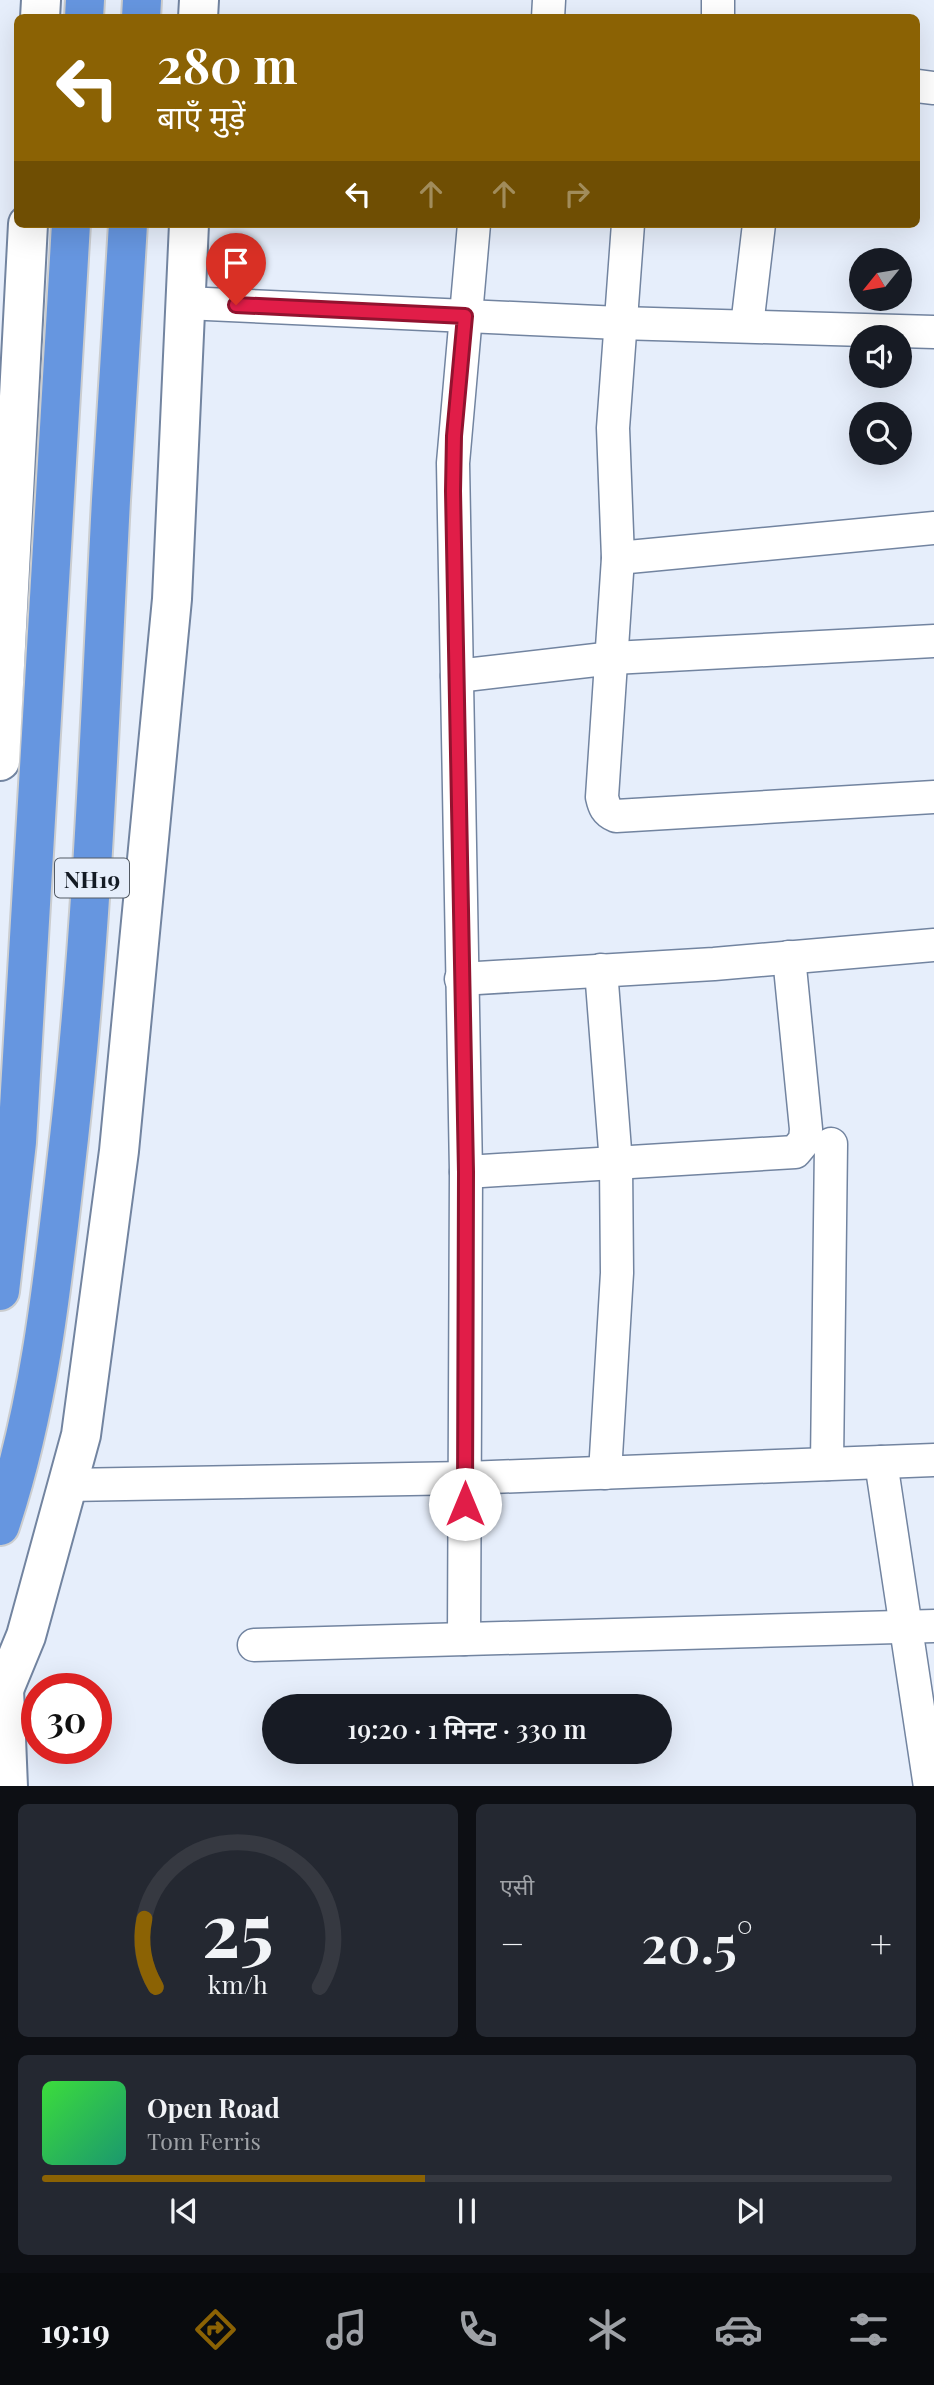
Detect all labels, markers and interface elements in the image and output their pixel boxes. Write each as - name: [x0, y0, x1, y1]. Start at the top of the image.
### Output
- text: 280 m: [157, 31, 297, 96]
- icon: left: [42, 42, 133, 133]
- text: बाएँ मुड़ें: [157, 94, 245, 137]
- icon: left: [339, 175, 377, 213]
- icon: ahead: [412, 175, 450, 213]
- icon: ahead: [485, 175, 523, 213]
- icon: right: [558, 175, 596, 213]
- pin: [206, 233, 266, 305]
- icon: arrive: [217, 244, 255, 282]
- north arrow: [849, 248, 912, 312]
- map controls: [849, 248, 912, 465]
- button: sound: [849, 325, 912, 388]
- button: search: [849, 402, 912, 465]
- road number: NH19: [55, 858, 129, 898]
- position arrow: [428, 1467, 502, 1541]
- speed limit sign: 30: [21, 1673, 112, 1764]
- text: 19:20 · 1 मिनट · 330 m: [347, 1711, 587, 1746]
- text: एसी: [500, 1870, 534, 1901]
- text: 25: [202, 1878, 274, 1975]
- text: 20.5°: [641, 1908, 753, 1977]
- text: −: [500, 1917, 525, 1968]
- text: +: [870, 1917, 892, 1968]
- text: km/h: [208, 1966, 268, 1999]
- text: Open Road: [147, 2090, 280, 2125]
- text: Tom Ferris: [147, 2125, 261, 2156]
- icon: previous: [165, 2192, 203, 2230]
- icon: pause: [448, 2192, 486, 2230]
- icon: next: [731, 2192, 769, 2230]
- icon: directions: [191, 2305, 240, 2354]
- icon: music: [322, 2305, 371, 2354]
- icon: phone: [453, 2305, 502, 2354]
- icon: climate: [583, 2305, 632, 2354]
- icon: car: [714, 2305, 763, 2354]
- icon: filters: [844, 2305, 893, 2354]
- text: 19:19: [41, 2308, 110, 2351]

